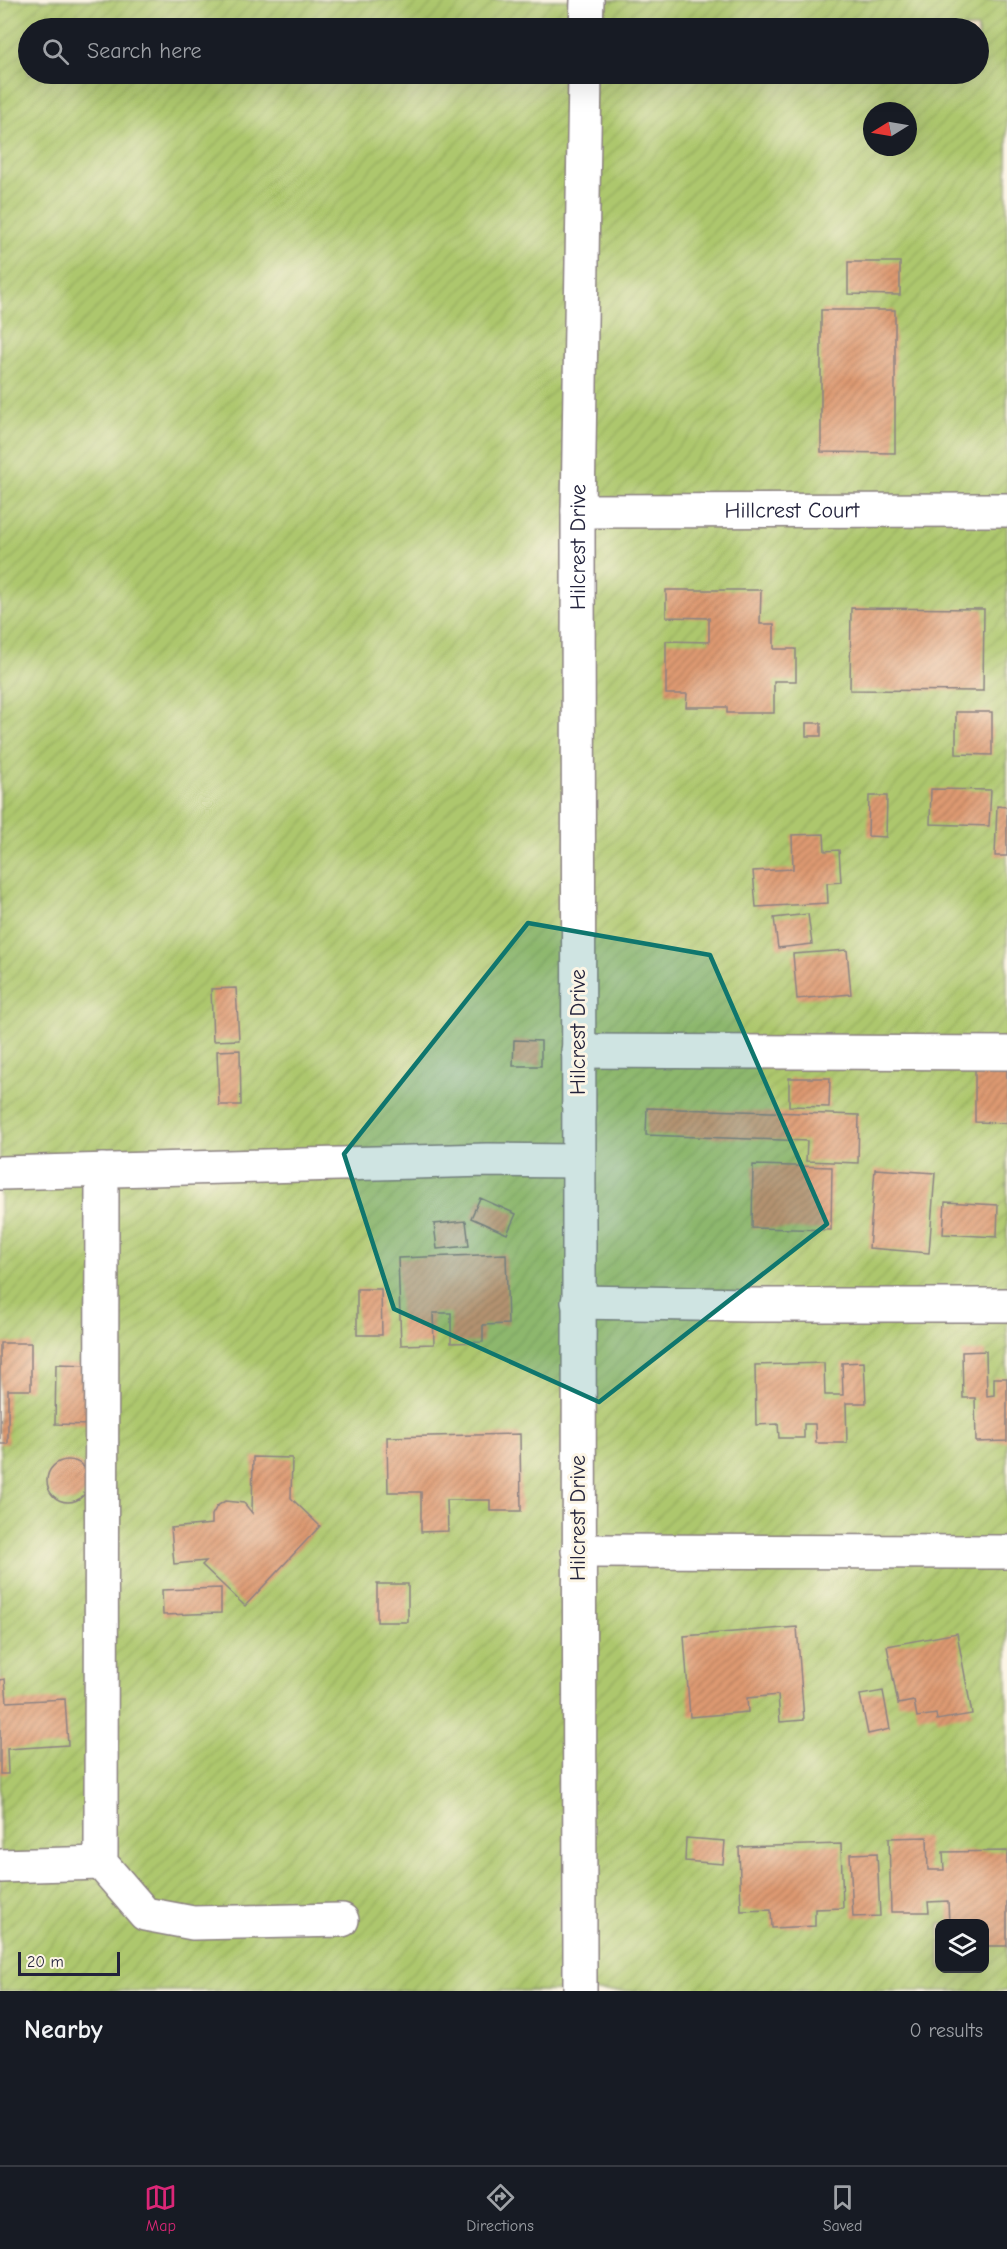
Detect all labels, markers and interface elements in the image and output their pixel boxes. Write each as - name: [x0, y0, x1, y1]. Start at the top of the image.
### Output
- search box: [18, 18, 989, 84]
- icon: search: [39, 35, 72, 68]
- text: Search here: [87, 38, 202, 64]
- north arrow: [863, 102, 917, 156]
- street label: Hilcrest Drive: [565, 484, 591, 610]
- street label: Hillcrest Court: [725, 497, 860, 524]
- street label: Hilcrest Drive: [565, 969, 591, 1095]
- street label: Hilcrest Drive: [565, 1455, 591, 1581]
- map controls: [935, 1919, 989, 1973]
- button: layers: [935, 1919, 989, 1973]
- scale bar: [18, 1949, 120, 1976]
- text: 20 m: [27, 1953, 64, 1971]
- text: Nearby: [24, 2015, 103, 2045]
- text: 0 results: [910, 2019, 983, 2042]
- tab: Map: [144, 2181, 177, 2235]
- tab: Directions: [466, 2181, 534, 2235]
- tab: Saved: [823, 2181, 863, 2235]

